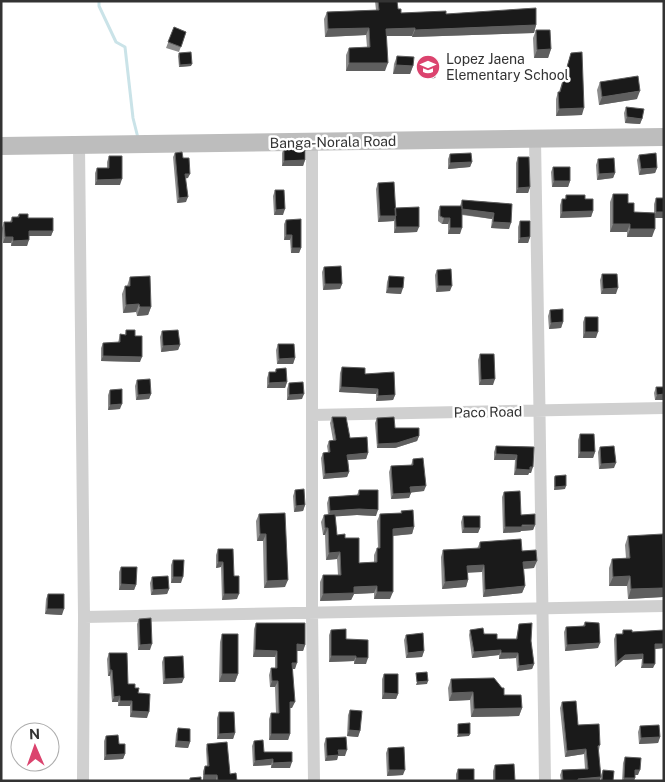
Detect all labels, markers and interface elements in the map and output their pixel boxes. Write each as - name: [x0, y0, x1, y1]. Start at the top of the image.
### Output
- place label: Lopez Jaena Elementary School: [446, 51, 569, 83]
- school or university icon: Lopez Jaena Elementary School: [415, 54, 441, 80]
- street label: Banga-Norala Road: [270, 133, 396, 151]
- street label: Paco Road: [454, 403, 522, 421]
- north arrow: [10, 722, 60, 772]
- text: N: [29, 726, 40, 742]

